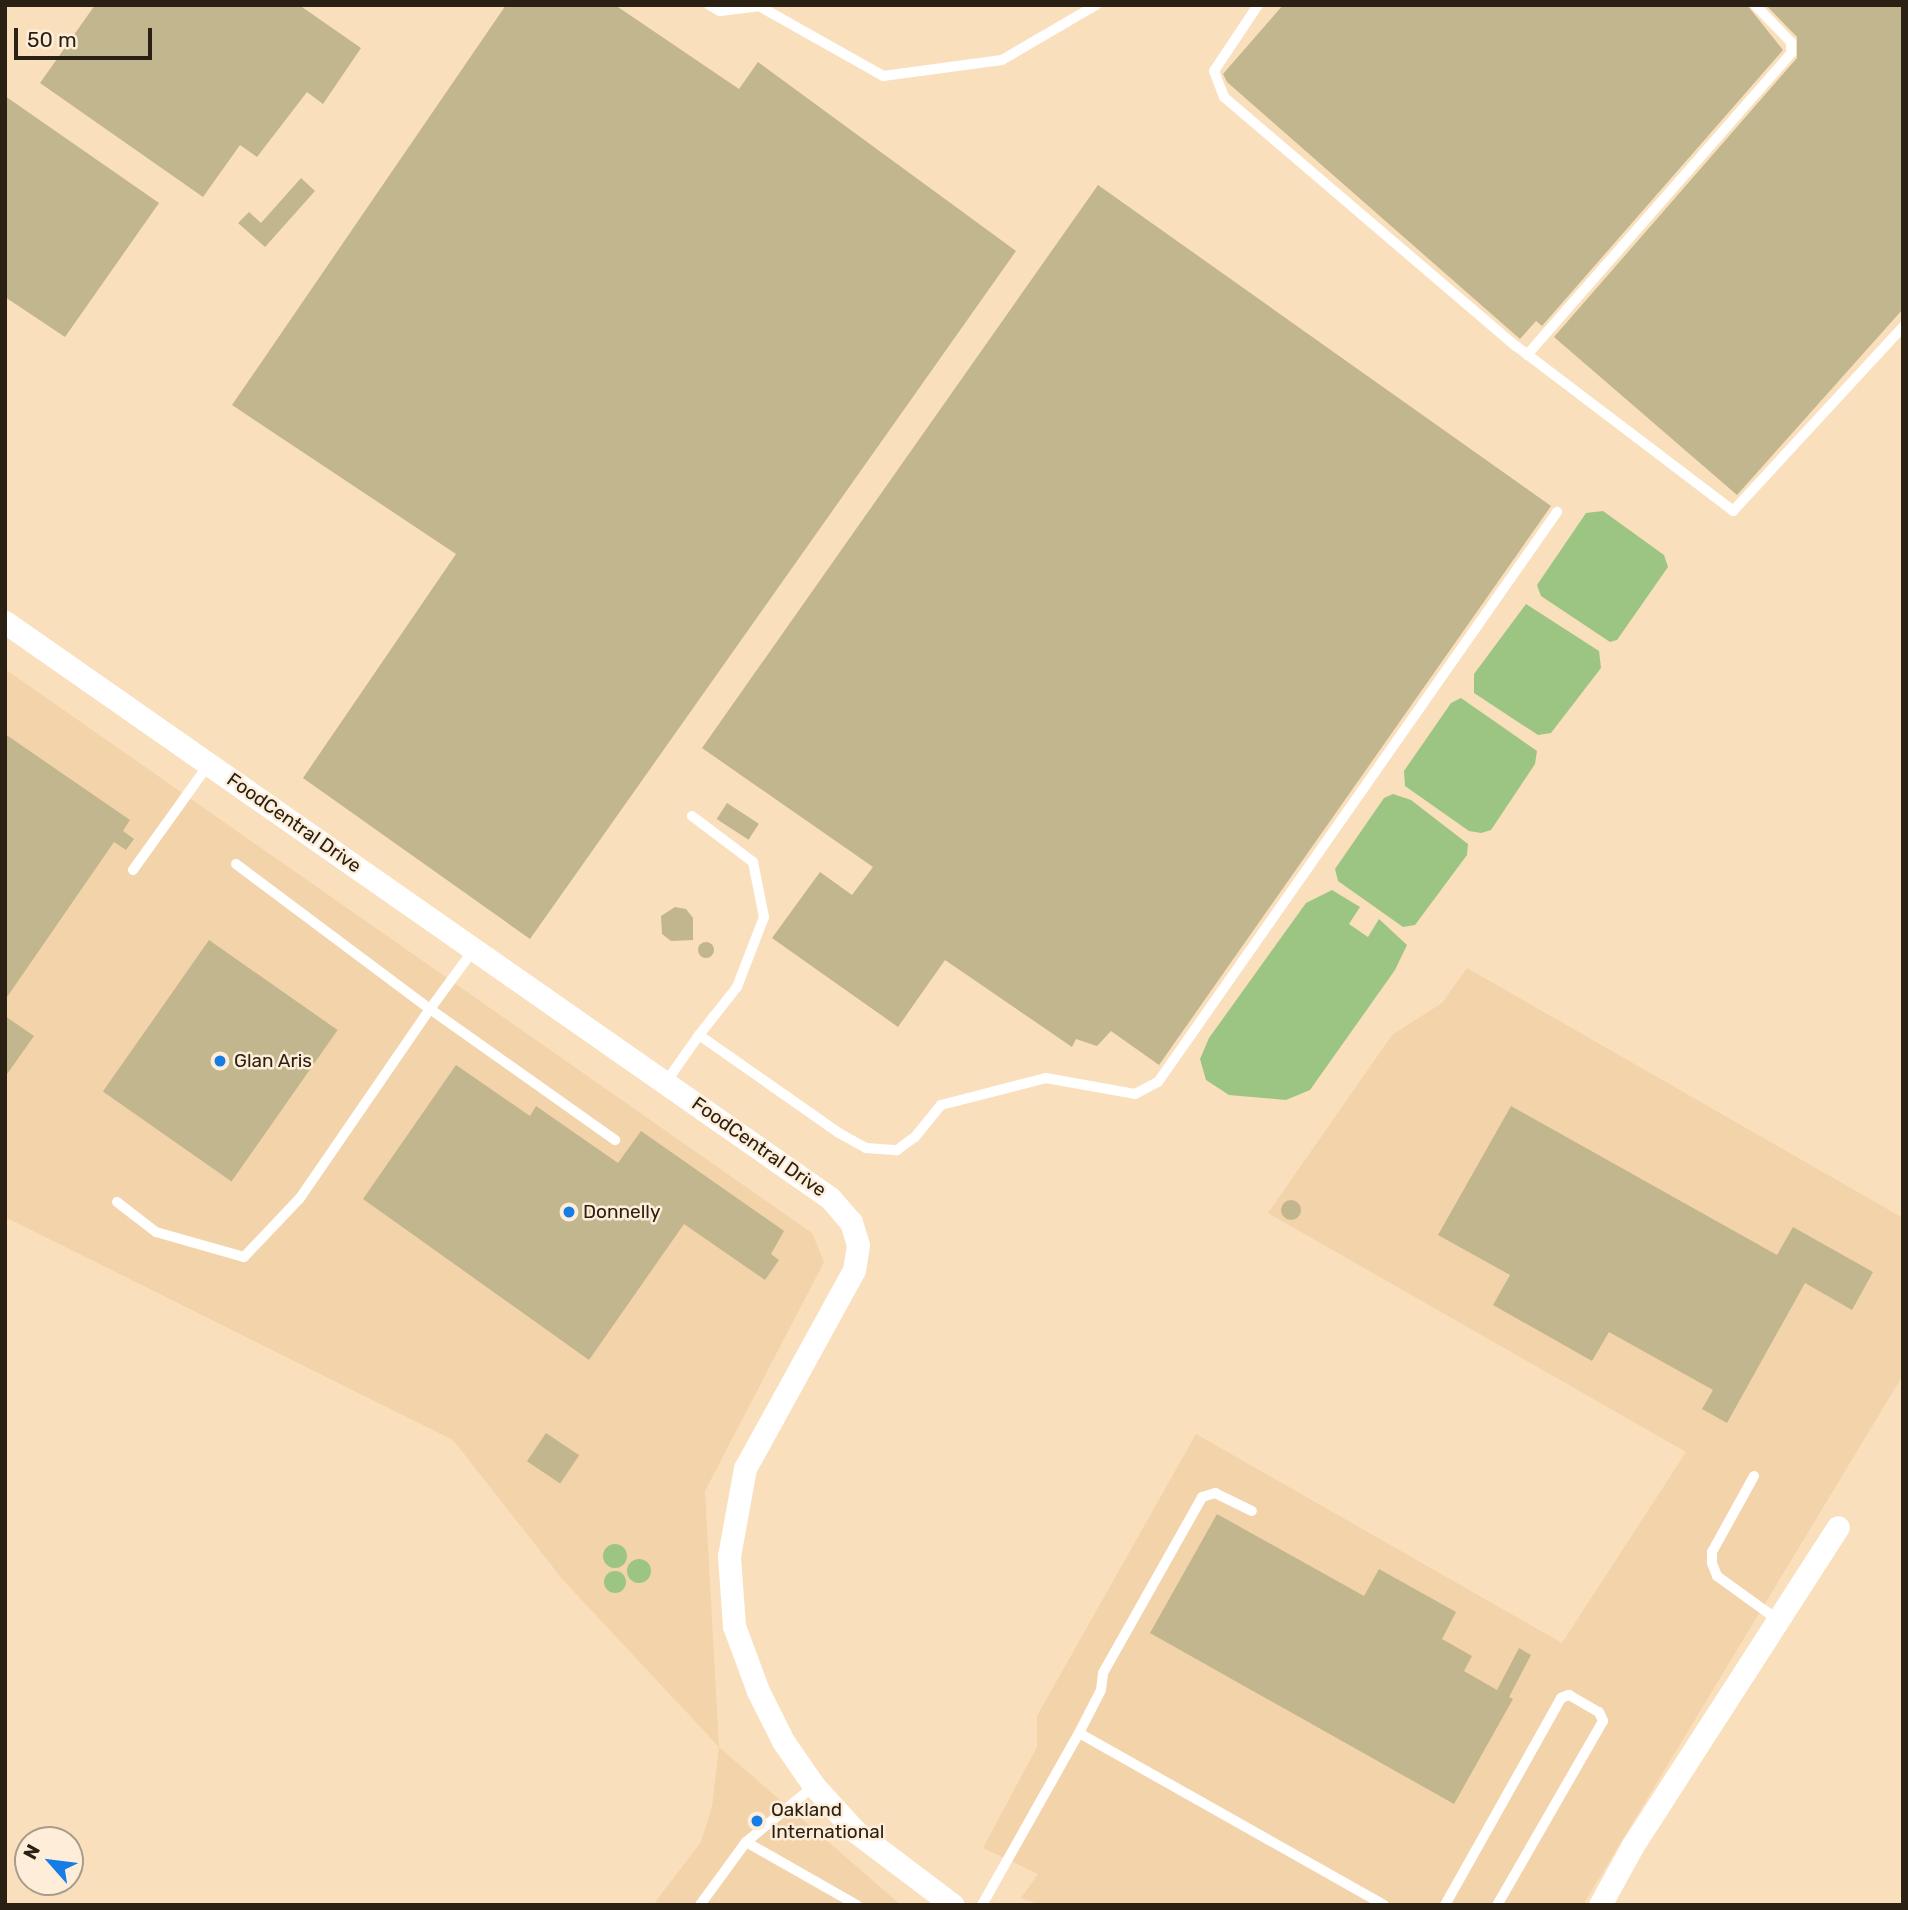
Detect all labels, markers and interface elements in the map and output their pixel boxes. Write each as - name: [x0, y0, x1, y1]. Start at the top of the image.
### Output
- scale bar: [18, 14, 156, 58]
- text: 50 m: [27, 27, 77, 52]
- street label: FoodCentral Drive: [222, 768, 366, 878]
- place label: Glan Aris: [234, 1050, 312, 1072]
- marker: Glan Aris: [212, 1053, 228, 1069]
- street label: FoodCentral Drive: [687, 1092, 831, 1202]
- place label: Donnelly: [583, 1201, 660, 1223]
- marker: Donnelly: [561, 1204, 577, 1220]
- place label: Oakland International: [771, 1799, 884, 1843]
- marker: Oakland International: [749, 1813, 765, 1829]
- north arrow: [14, 1826, 84, 1896]
- text: N: [18, 1840, 45, 1863]

